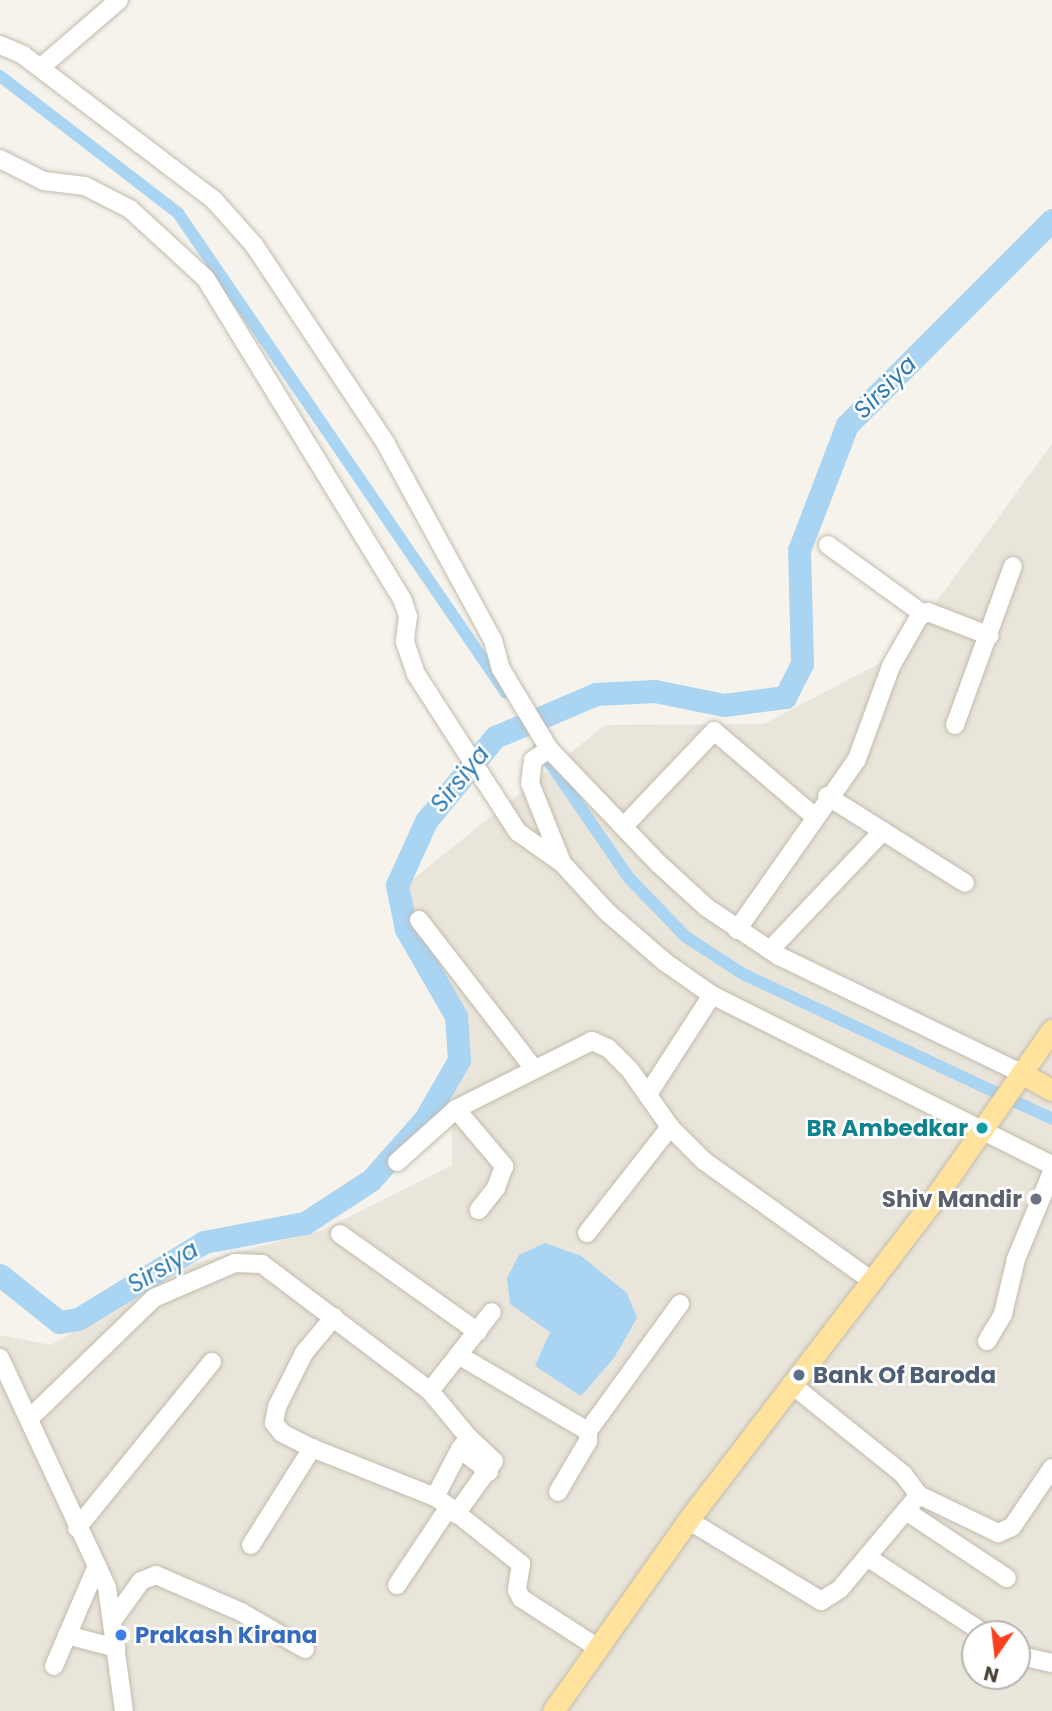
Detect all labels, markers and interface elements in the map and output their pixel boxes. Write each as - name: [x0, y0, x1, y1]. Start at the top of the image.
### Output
- water label: Sirsiya: [848, 350, 922, 424]
- water label: Sirsiya: [425, 740, 495, 818]
- place label: BR Ambedkar: [807, 1114, 968, 1142]
- marker: BR Ambedkar: [974, 1120, 990, 1136]
- place label: Shiv Mandir: [882, 1185, 1022, 1213]
- marker: Shiv Mandir: [1028, 1191, 1044, 1207]
- water label: Sirsiya: [123, 1235, 203, 1299]
- place label: Bank Of Baroda: [813, 1361, 996, 1389]
- marker: Bank Of Baroda: [791, 1367, 807, 1383]
- north arrow: [961, 1620, 1031, 1690]
- place label: Prakash Kirana: [135, 1621, 317, 1649]
- marker: Prakash Kirana: [113, 1627, 129, 1643]
- text: N: [981, 1659, 1001, 1689]

